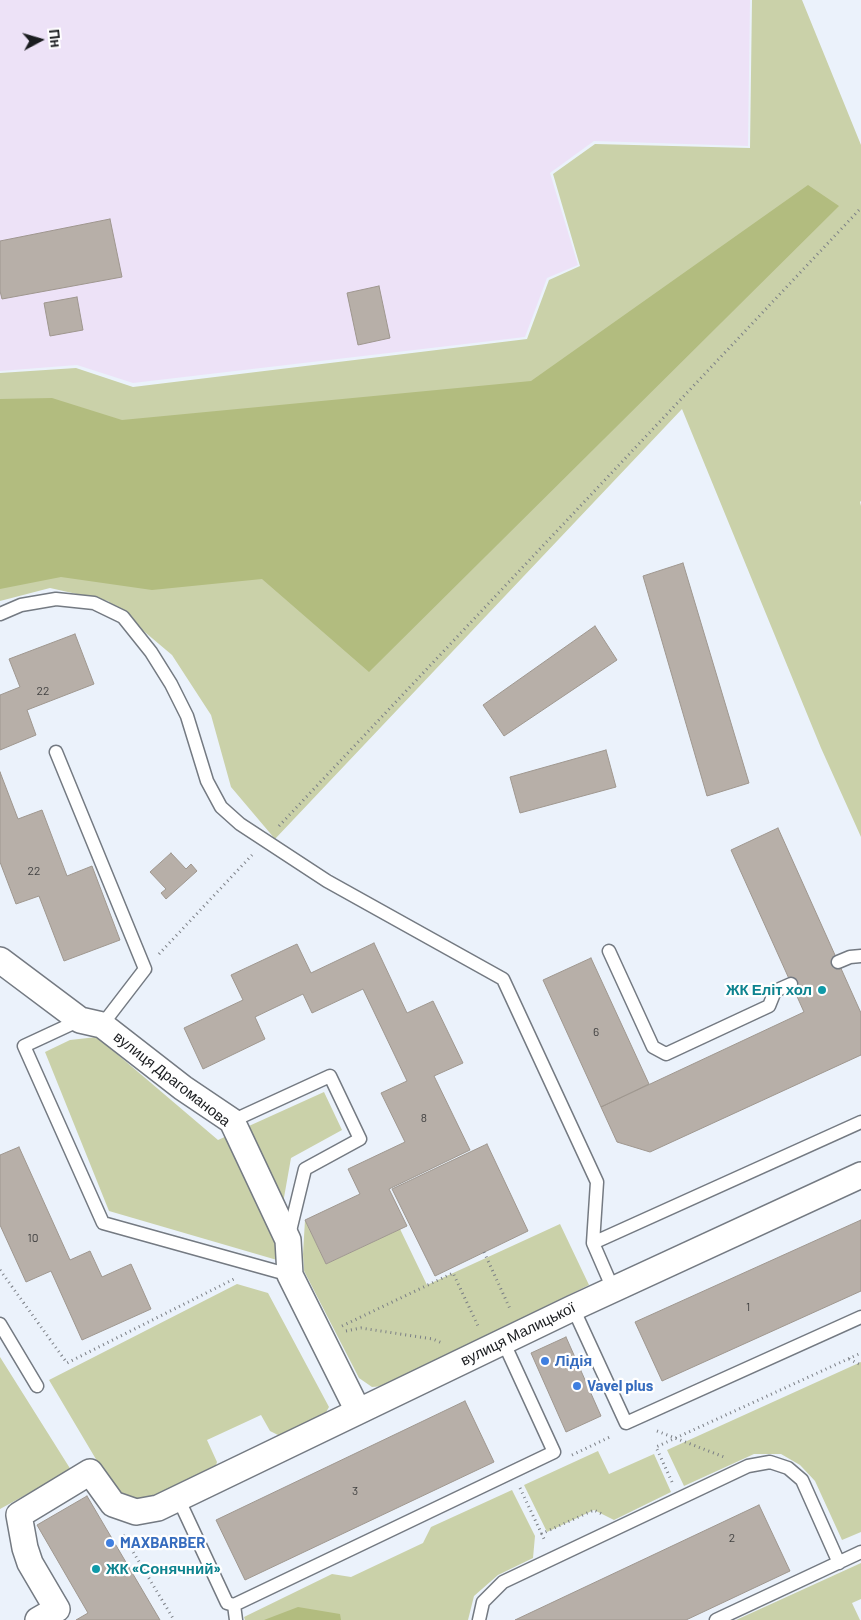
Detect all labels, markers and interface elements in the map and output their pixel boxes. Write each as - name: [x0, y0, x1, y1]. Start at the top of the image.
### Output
- north arrow: [15, 15, 65, 65]
- text: Пн: [46, 28, 65, 48]
- house number: 22: [37, 684, 49, 698]
- house number: 22: [28, 864, 40, 878]
- place label: ЖК Еліт хол: [726, 981, 812, 999]
- marker: ЖК Еліт хол: [816, 984, 828, 996]
- house number: 6: [593, 1025, 599, 1039]
- street label: вулиця Драгоманова: [110, 1028, 234, 1130]
- house number: 8: [421, 1111, 427, 1125]
- house number: 10: [28, 1231, 38, 1245]
- street label: вулиця Малицької: [458, 1298, 578, 1370]
- house number: 1: [746, 1300, 750, 1314]
- place label: Лідія: [555, 1352, 592, 1370]
- marker: Лідія: [539, 1355, 551, 1367]
- place label: Vavel plus: [587, 1377, 653, 1395]
- marker: Vavel plus: [571, 1380, 583, 1392]
- house number: 3: [352, 1484, 358, 1498]
- house number: 2: [729, 1531, 735, 1545]
- place label: MAXBARBER: [120, 1534, 205, 1552]
- marker: MAXBARBER: [104, 1537, 116, 1549]
- place label: ЖК «Сонячний»: [106, 1560, 221, 1578]
- marker: ЖК «Сонячний»: [90, 1563, 102, 1575]

